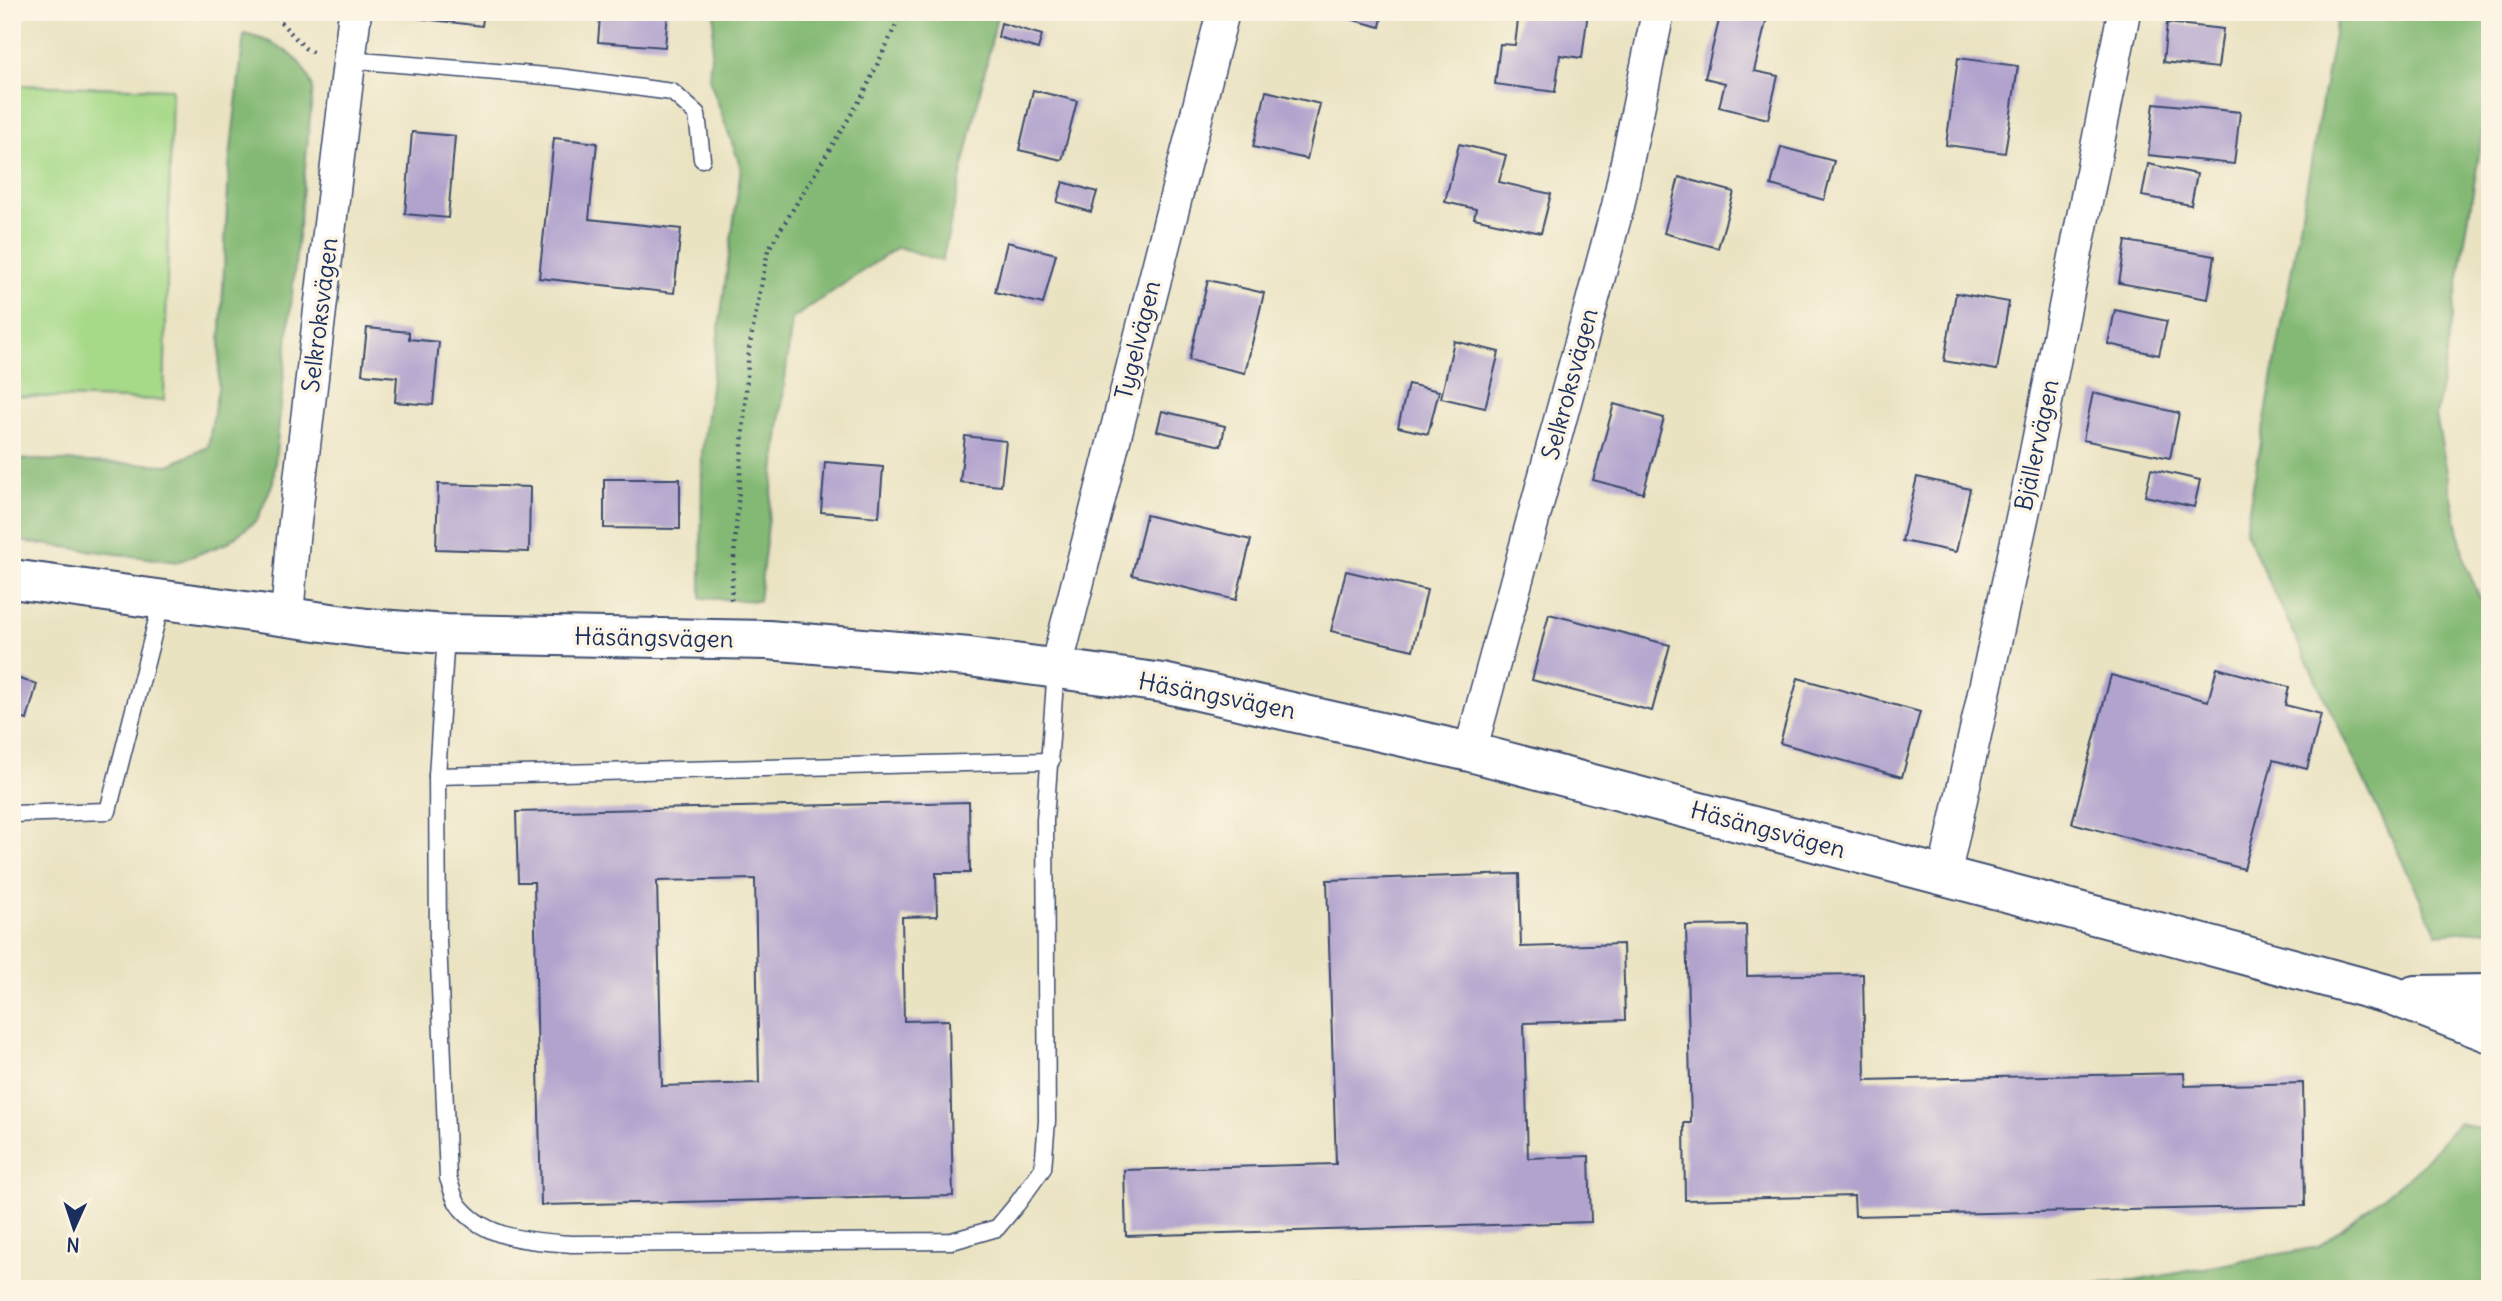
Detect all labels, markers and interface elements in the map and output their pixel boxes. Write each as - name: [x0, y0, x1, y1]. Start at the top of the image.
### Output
- street label: Selkroksvägen: [295, 236, 343, 394]
- street label: Tygelvägen: [1108, 277, 1166, 402]
- street label: Selkroksvägen: [1534, 305, 1604, 463]
- street label: Bjällervägen: [2007, 376, 2065, 513]
- street label: Häsängsvägen: [574, 621, 734, 653]
- street label: Häsängsvägen: [1136, 665, 1298, 725]
- street label: Häsängsvägen: [1688, 794, 1849, 864]
- north arrow: [38, 1192, 108, 1262]
- text: N: [66, 1233, 80, 1257]

